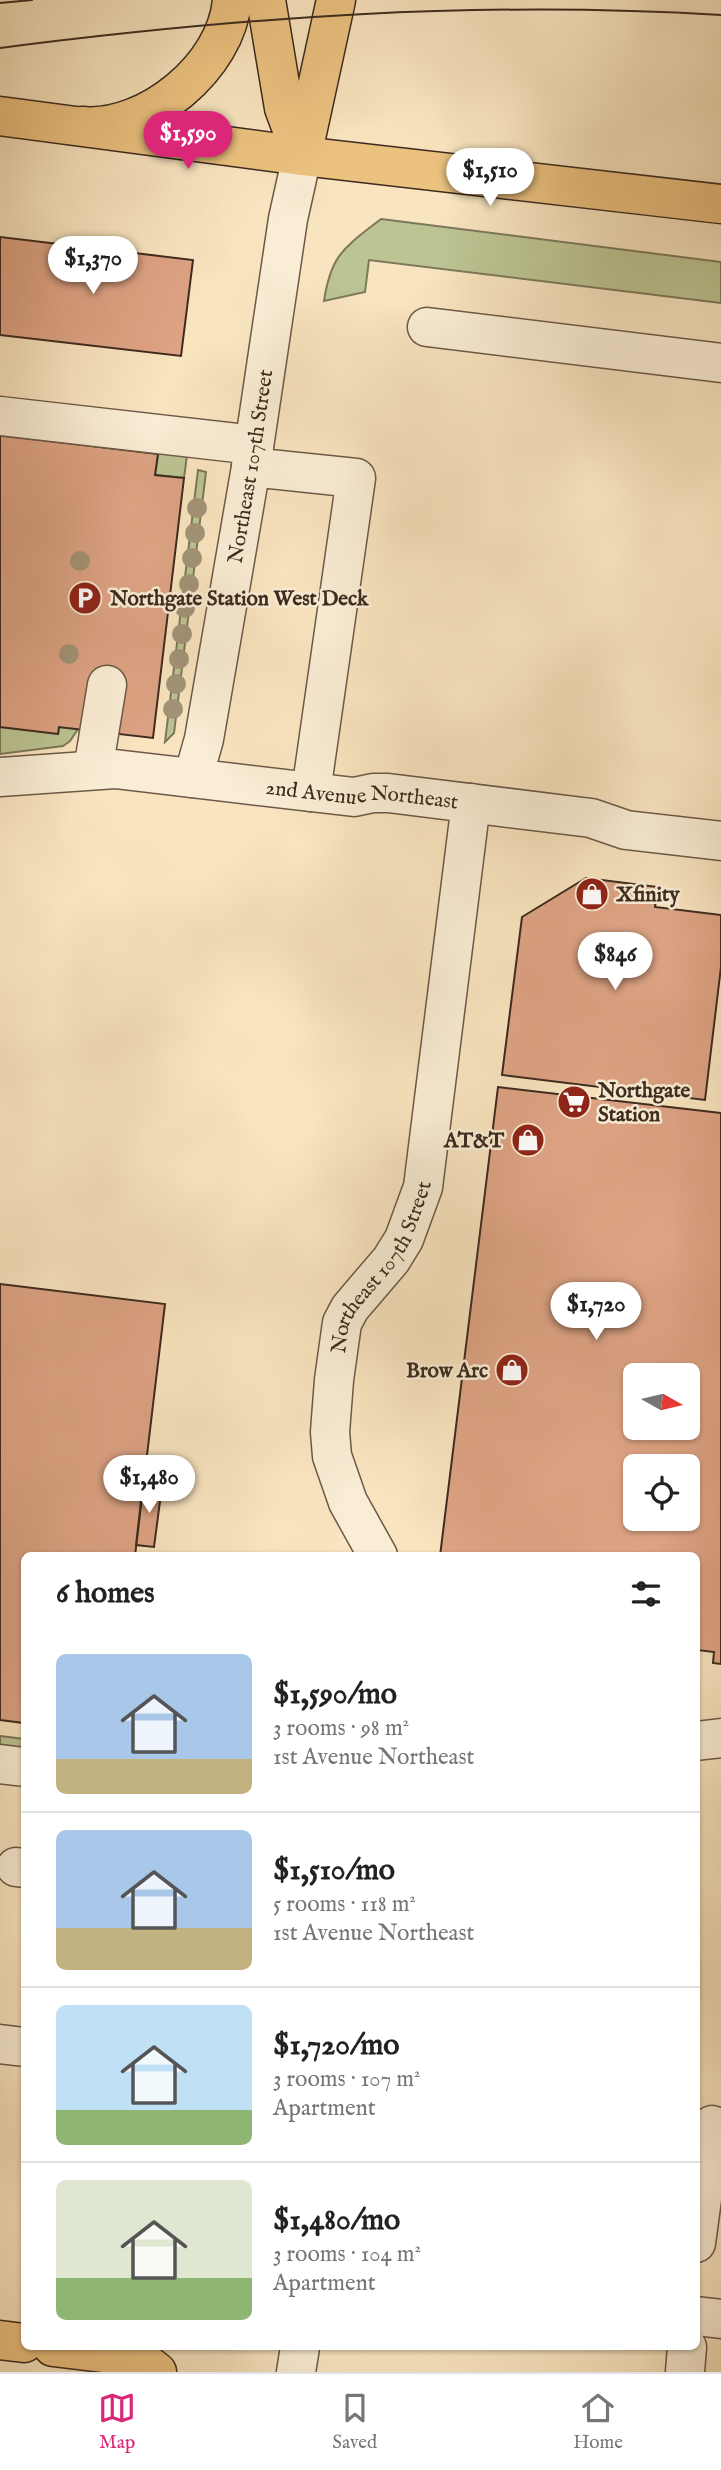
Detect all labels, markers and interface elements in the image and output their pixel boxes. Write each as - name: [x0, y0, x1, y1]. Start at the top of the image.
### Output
- pin: $1,590: [131, 111, 245, 171]
- text: $1,590: [159, 119, 217, 148]
- pin: $1,510: [433, 148, 547, 208]
- text: $1,510: [462, 156, 518, 185]
- pin: $1,370: [36, 236, 150, 296]
- text: $1,370: [64, 244, 122, 273]
- street label: Northeast 107th Street: [223, 368, 280, 566]
- parking icon: Northgate Station West Deck: [66, 579, 104, 617]
- place label: Northgate Station West Deck: [109, 586, 369, 613]
- street label: 2nd Avenue Northeast: [264, 775, 460, 817]
- shop icon: Xfinity: [573, 875, 611, 913]
- place label: Xfinity: [615, 882, 680, 909]
- pin: $846: [574, 932, 656, 992]
- text: $846: [594, 940, 636, 969]
- place label: Northgate Station: [597, 1078, 691, 1129]
- supermarket icon: Northgate Station: [555, 1083, 593, 1121]
- shop icon: AT&T: [509, 1121, 547, 1159]
- place label: AT&T: [443, 1128, 505, 1155]
- street label: Northeast 107th Street: [326, 1180, 439, 1355]
- pin: $1,720: [539, 1282, 653, 1342]
- text: $1,720: [566, 1290, 626, 1319]
- shop icon: Brow Arc: [493, 1351, 531, 1389]
- place label: Brow Arc: [406, 1358, 488, 1385]
- north arrow: [623, 1363, 700, 1440]
- map controls: [623, 1363, 700, 1531]
- button: locate: [623, 1454, 700, 1531]
- pin: $1,480: [92, 1456, 206, 1515]
- text: $1,480: [119, 1463, 179, 1492]
- text: 6 homes: [56, 1575, 155, 1613]
- icon: filters: [627, 1575, 665, 1613]
- text: $1,590/mo: [273, 1676, 397, 1714]
- icon: home: [112, 1682, 196, 1766]
- text: 3 rooms · 98 m²: [273, 1714, 409, 1743]
- text: 1st Avenue Northeast: [273, 1743, 474, 1772]
- text: $1,510/mo: [273, 1852, 395, 1890]
- icon: home: [112, 1858, 196, 1942]
- text: 5 rooms · 118 m²: [273, 1890, 416, 1919]
- text: 1st Avenue Northeast: [273, 1919, 474, 1948]
- text: $1,720/mo: [273, 2027, 400, 2065]
- icon: home: [112, 2033, 196, 2117]
- text: 3 rooms · 107 m²: [273, 2065, 421, 2094]
- text: Apartment: [273, 2094, 376, 2123]
- text: $1,480/mo: [273, 2202, 400, 2240]
- icon: home: [112, 2208, 196, 2292]
- text: 3 rooms · 104 m²: [273, 2240, 421, 2269]
- text: Apartment: [273, 2269, 376, 2298]
- tab: Map: [98, 2389, 136, 2455]
- tab: Saved: [332, 2389, 377, 2455]
- tab: Home: [573, 2389, 623, 2455]

